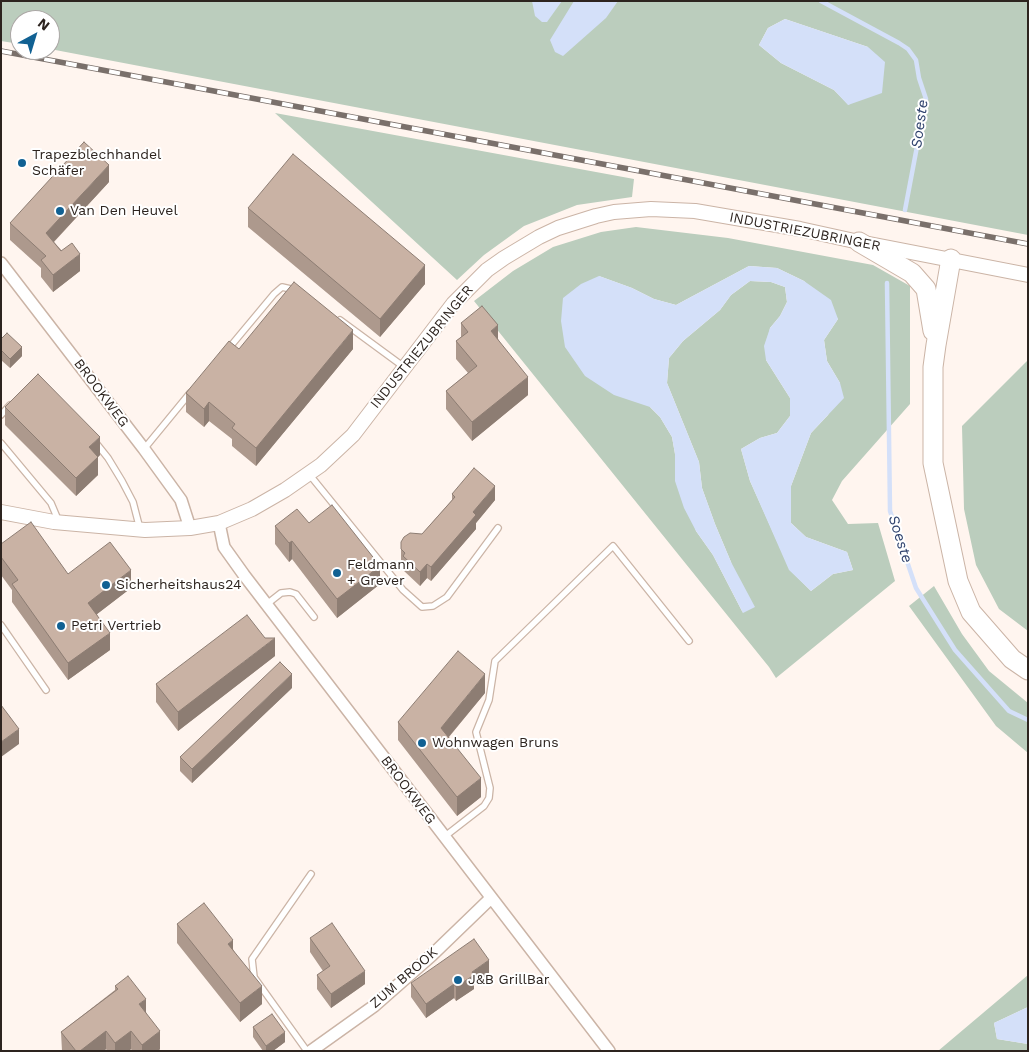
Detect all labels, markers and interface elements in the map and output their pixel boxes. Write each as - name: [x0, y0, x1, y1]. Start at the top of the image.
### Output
- north arrow: [10, 10, 60, 60]
- text: N: [35, 15, 53, 34]
- water label: Soeste: [908, 98, 932, 150]
- place label: Trapezblechhandel Schäfer: [32, 147, 161, 180]
- marker: Trapezblechhandel Schäfer: [16, 157, 28, 169]
- place label: Van Den Heuvel: [70, 203, 178, 219]
- marker: Van Den Heuvel: [54, 205, 66, 217]
- street label: INDUSTRIEZUBRINGER: [728, 209, 882, 255]
- street label: INDUSTRIEZUBRINGER: [367, 282, 477, 412]
- street label: BROOKWEG: [70, 356, 132, 430]
- water label: Soeste: [884, 513, 916, 565]
- place label: Feldmann + Grever: [347, 557, 415, 590]
- marker: Feldmann + Grever: [331, 567, 343, 579]
- place label: Sicherheitshaus24: [116, 577, 242, 593]
- marker: Sicherheitshaus24: [100, 579, 112, 591]
- place label: Petri Vertrieb: [71, 618, 161, 634]
- marker: Petri Vertrieb: [55, 620, 67, 632]
- place label: Wohnwagen Bruns: [432, 735, 559, 751]
- marker: Wohnwagen Bruns: [416, 737, 428, 749]
- street label: BROOKWEG: [377, 753, 439, 827]
- street label: ZUM BROOK: [367, 944, 441, 1012]
- place label: J&B GrillBar: [468, 972, 549, 988]
- marker: J&B GrillBar: [452, 974, 464, 986]

